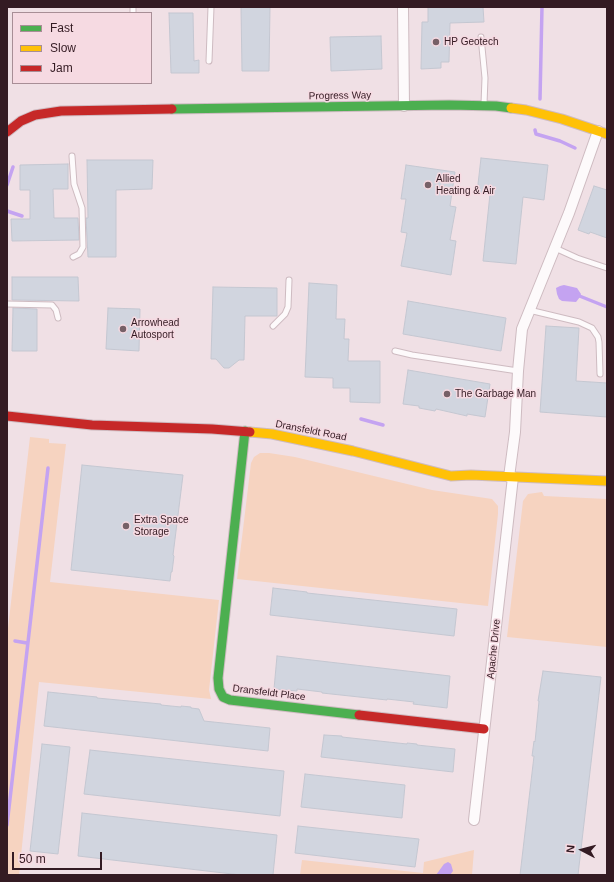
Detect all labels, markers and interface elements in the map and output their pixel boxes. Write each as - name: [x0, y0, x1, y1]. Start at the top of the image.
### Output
- legend: [12, 12, 152, 84]
- text: Fast: [50, 21, 73, 35]
- place label: HP Geotech: [444, 36, 498, 48]
- marker: HP Geotech: [431, 37, 441, 47]
- text: Slow: [50, 41, 76, 55]
- text: Jam: [50, 61, 73, 75]
- street label: Progress Way: [309, 89, 371, 103]
- place label: Allied Heating & Air: [436, 173, 495, 196]
- marker: Allied Heating & Air: [423, 180, 433, 190]
- place label: Arrowhead Autosport: [131, 317, 179, 340]
- marker: Arrowhead Autosport: [118, 324, 128, 334]
- place label: The Garbage Man: [455, 388, 536, 400]
- marker: The Garbage Man: [442, 389, 452, 399]
- street label: Dransfeldt Road: [274, 418, 348, 444]
- place label: Extra Space Storage: [134, 514, 188, 538]
- marker: Extra Space Storage: [121, 521, 131, 531]
- street label: Apache Drive: [485, 619, 503, 679]
- street label: Dransfeldt Place: [232, 683, 306, 703]
- north arrow: [562, 830, 602, 870]
- scale bar: [14, 844, 104, 870]
- text: N: [564, 844, 576, 853]
- text: 50 m: [19, 852, 46, 866]

